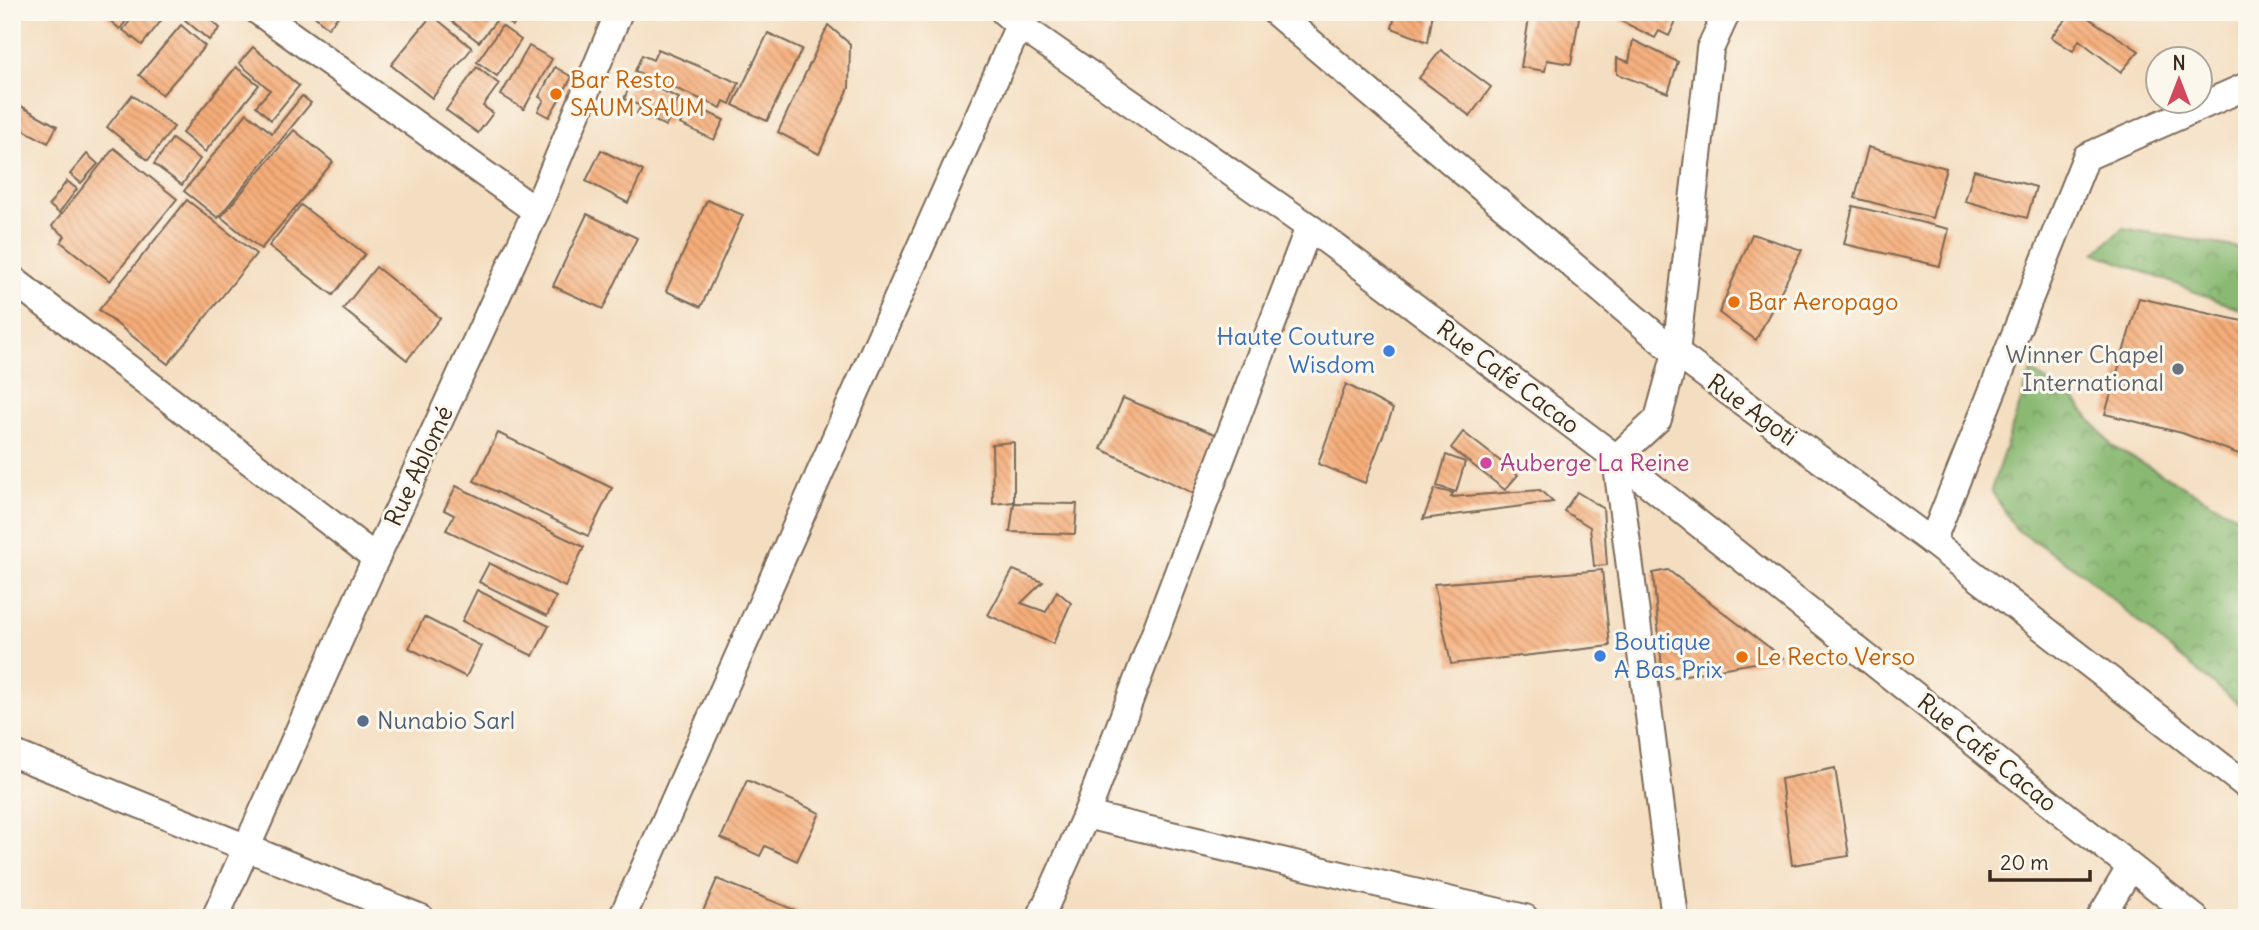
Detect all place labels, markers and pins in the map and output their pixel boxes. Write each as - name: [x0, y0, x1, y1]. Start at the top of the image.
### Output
- place label: Bar Resto SAUM SAUM: [570, 64, 705, 122]
- marker: Bar Resto SAUM SAUM: [548, 86, 564, 102]
- place label: Bar Aeropago: [1748, 286, 1899, 316]
- marker: Bar Aeropago: [1726, 294, 1742, 310]
- place label: Haute Couture Wisdom: [1217, 321, 1375, 379]
- place label: Winner Chapel International: [2005, 339, 2164, 397]
- marker: Haute Couture Wisdom: [1381, 343, 1397, 359]
- marker: Winner Chapel International: [2170, 361, 2186, 377]
- place label: Auberge La Reine: [1500, 447, 1689, 477]
- marker: Auberge La Reine: [1478, 455, 1494, 471]
- place label: Boutique A Bas Prix: [1614, 626, 1723, 684]
- place label: Le Recto Verso: [1756, 641, 1915, 671]
- marker: Boutique A Bas Prix: [1592, 648, 1608, 664]
- marker: Le Recto Verso: [1734, 649, 1750, 665]
- place label: Nunabio Sarl: [377, 705, 515, 735]
- marker: Nunabio Sarl: [355, 713, 371, 729]

